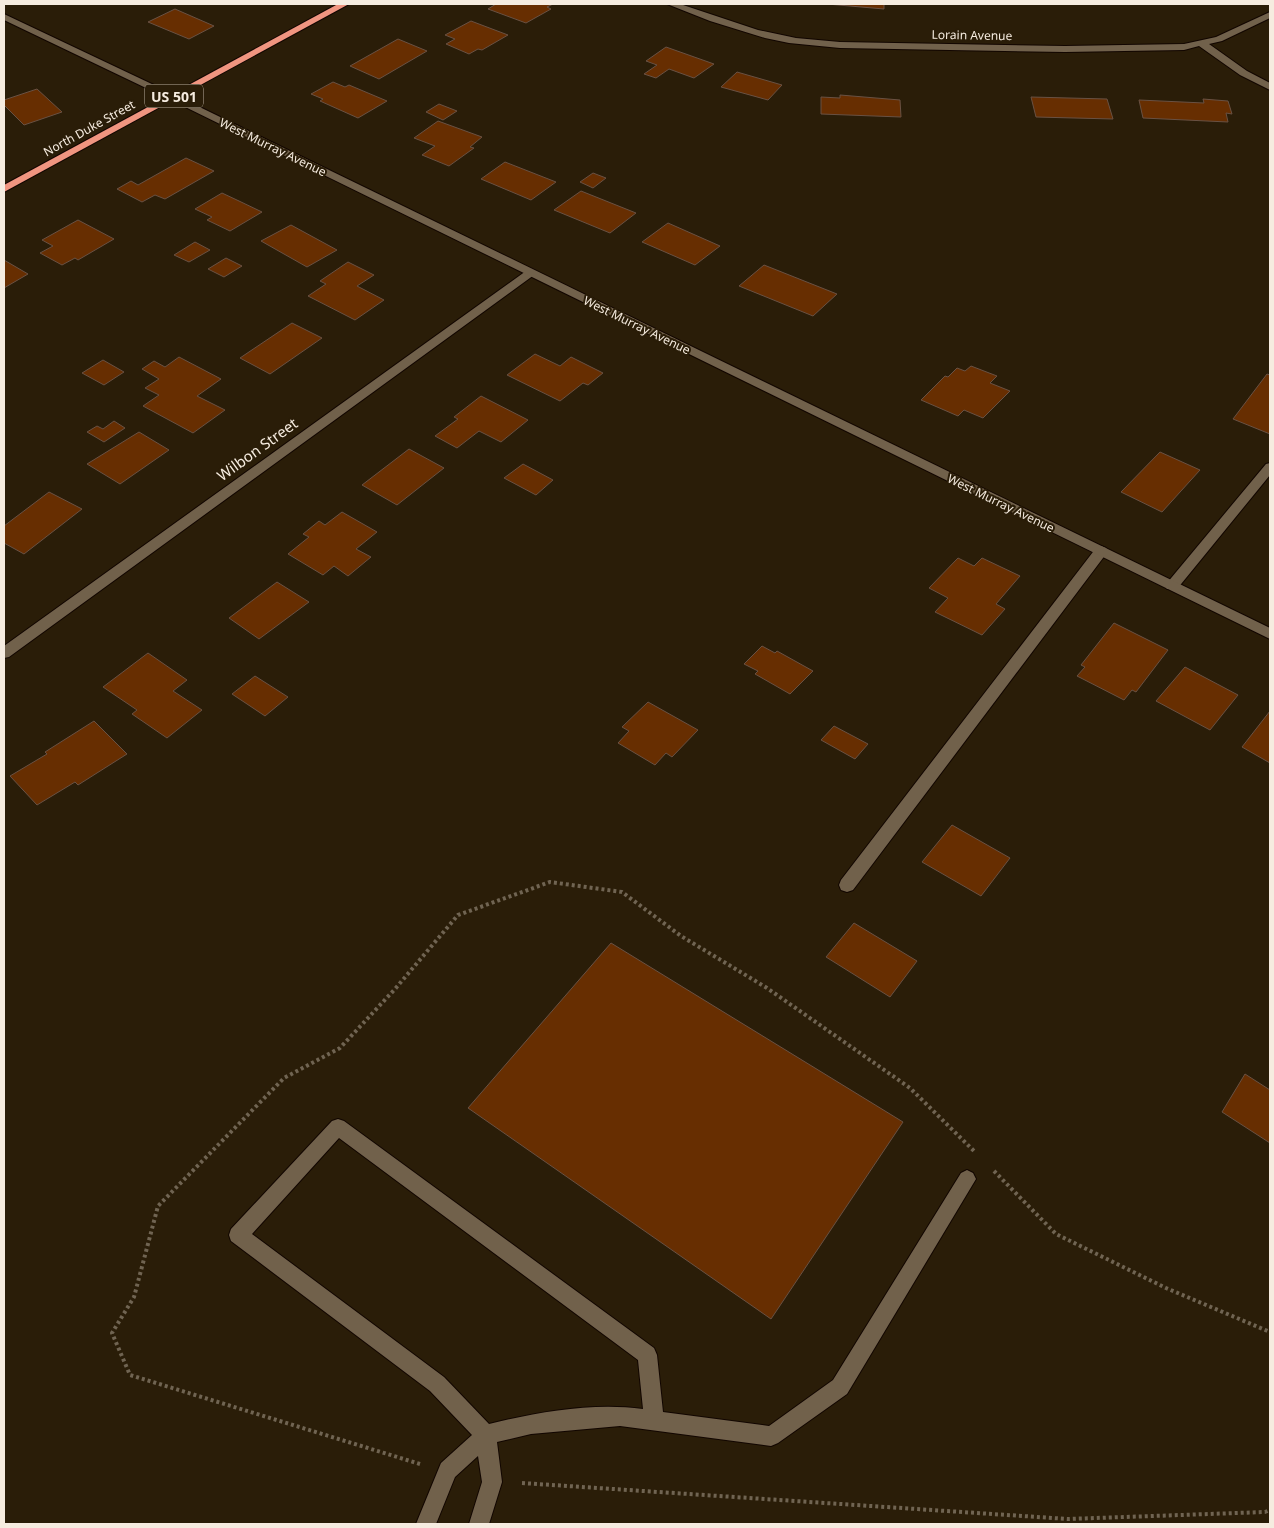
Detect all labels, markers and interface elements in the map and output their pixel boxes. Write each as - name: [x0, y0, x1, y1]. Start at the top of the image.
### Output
- street label: Lorain Avenue: [931, 26, 1013, 44]
- road number: US 501: [145, 84, 203, 108]
- street label: North Duke Street: [40, 95, 138, 160]
- street label: West Murray Avenue: [217, 114, 329, 180]
- street label: West Murray Avenue: [581, 292, 693, 358]
- street label: Wilbon Street: [213, 413, 302, 485]
- street label: West Murray Avenue: [945, 470, 1057, 536]

